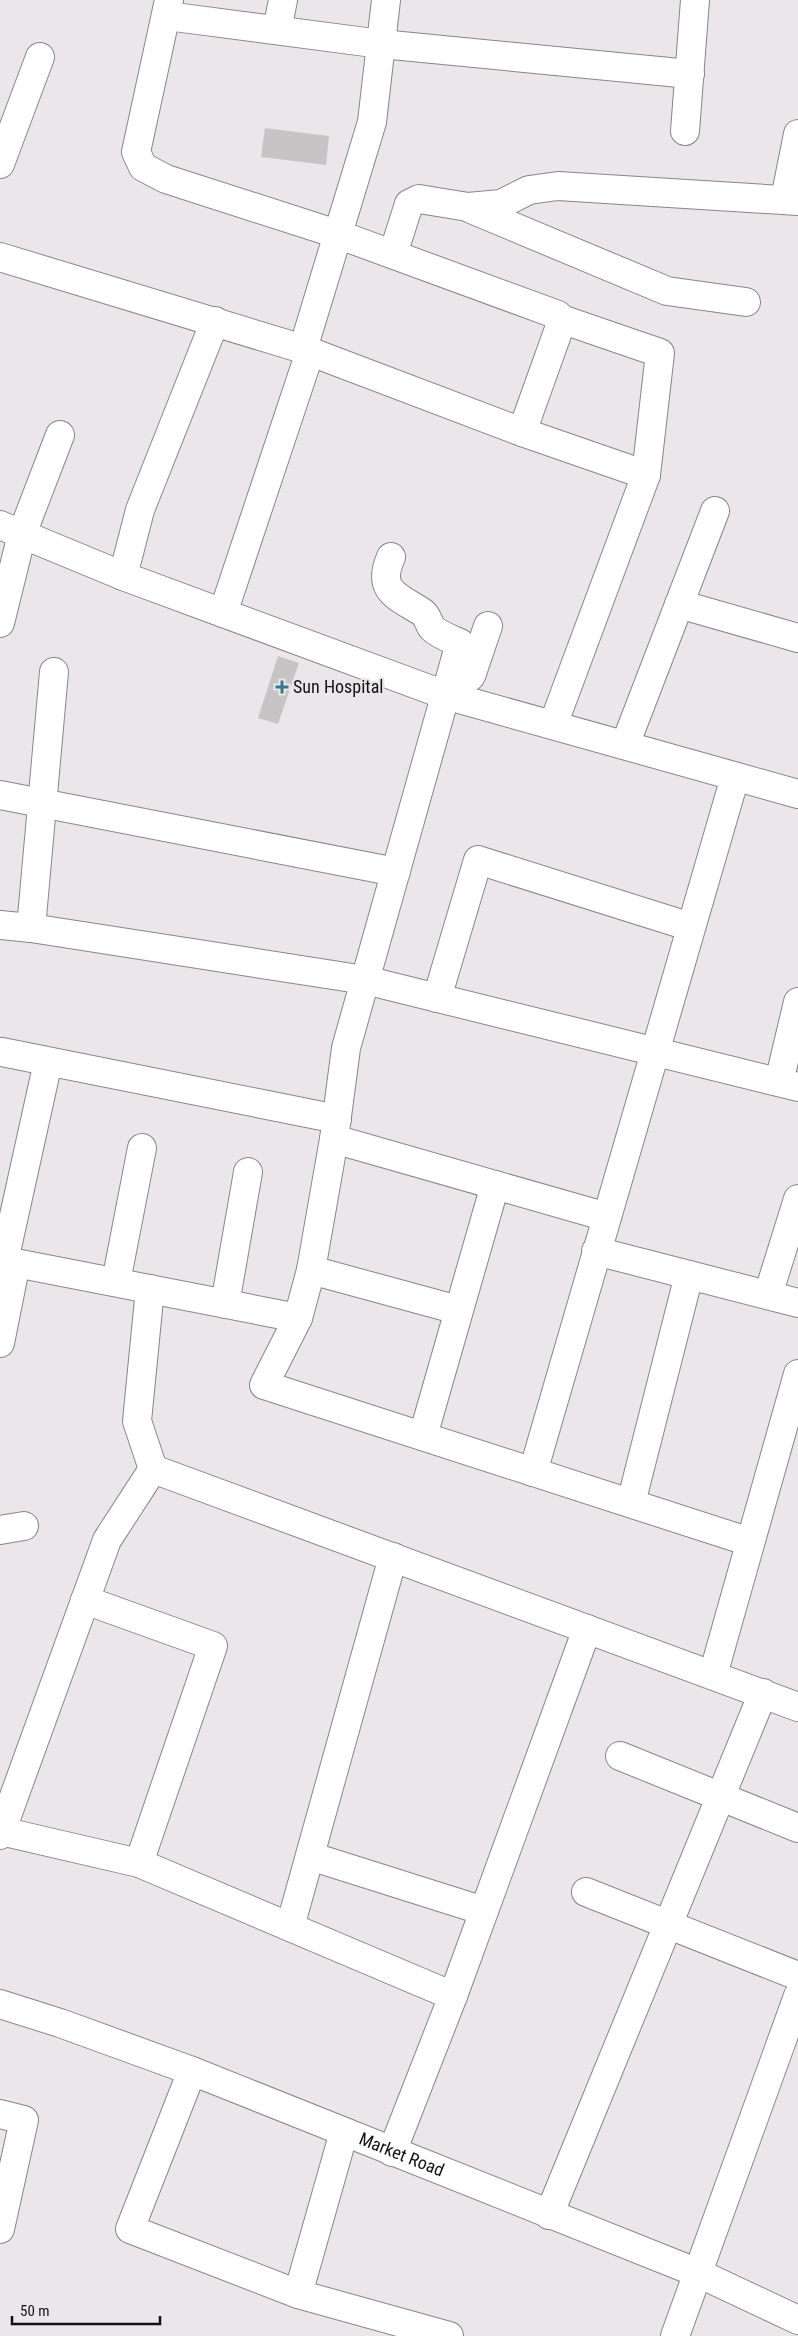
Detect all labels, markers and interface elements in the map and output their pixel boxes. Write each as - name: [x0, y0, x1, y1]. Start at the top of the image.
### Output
- place label: Sun Hospital: [293, 676, 383, 697]
- marker: Sun Hospital: [275, 680, 289, 694]
- street label: Market Road: [356, 2128, 447, 2181]
- scale bar: [12, 2294, 160, 2326]
- text: 50 m: [20, 2302, 50, 2320]

